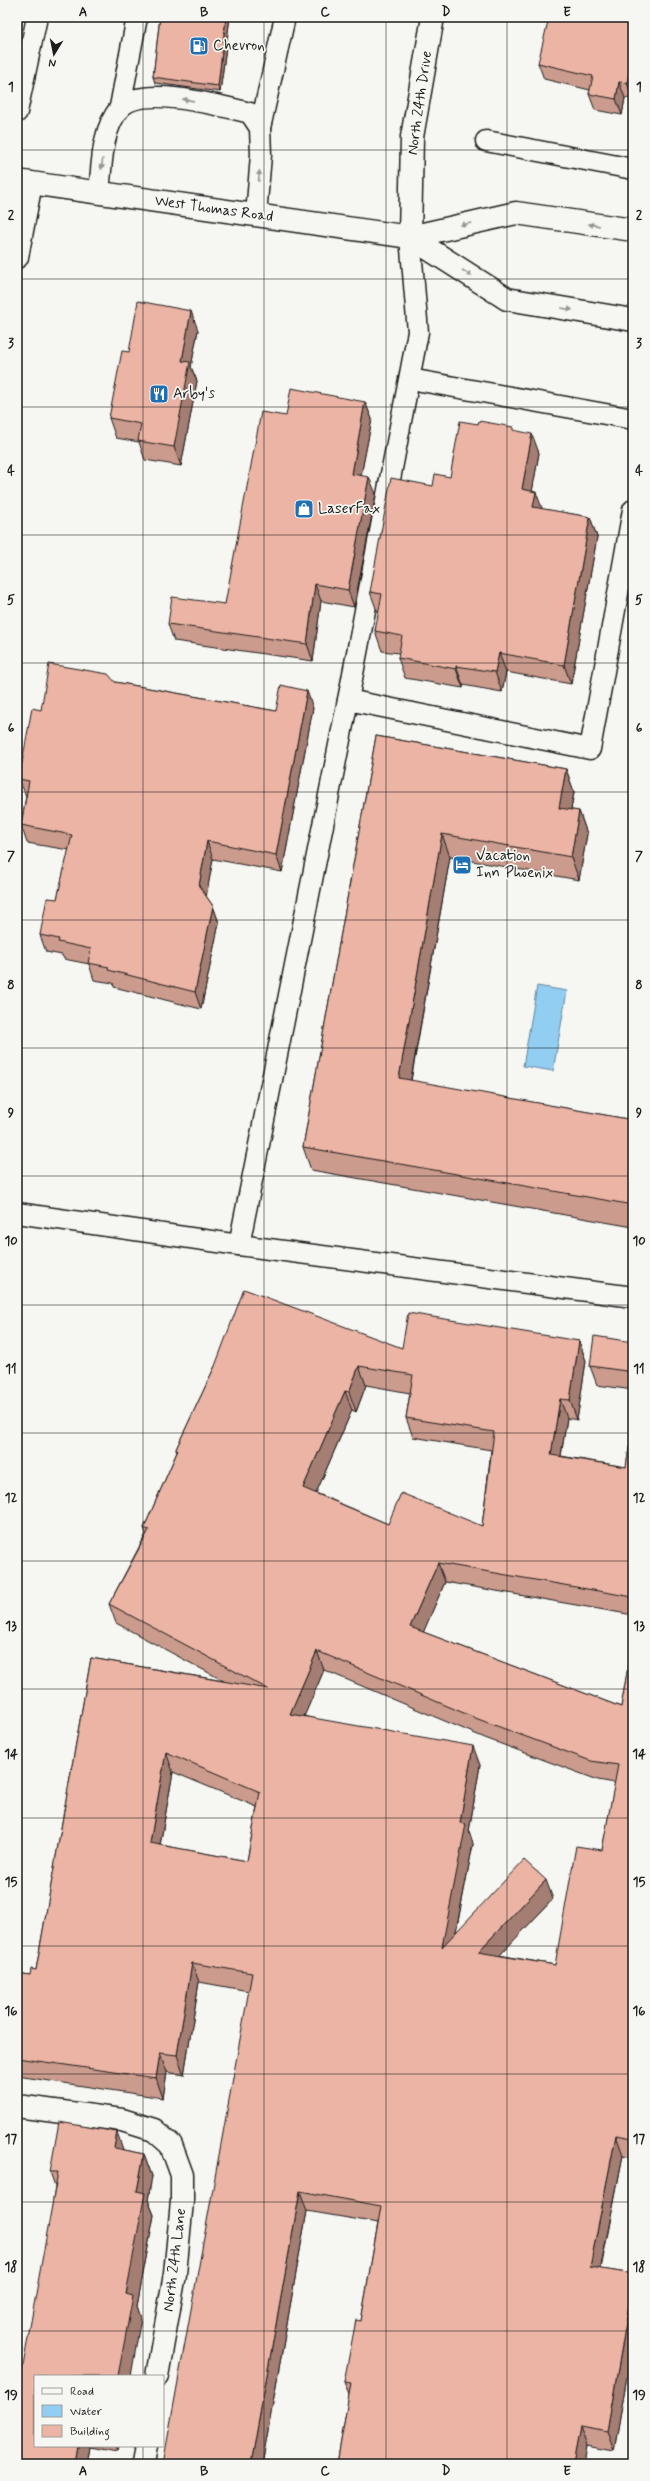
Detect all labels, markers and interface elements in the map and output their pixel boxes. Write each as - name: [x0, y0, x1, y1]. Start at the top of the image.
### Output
- text: A: [79, 4, 87, 21]
- text: B: [200, 4, 209, 21]
- text: C: [320, 4, 330, 21]
- text: D: [442, 4, 451, 21]
- text: E: [563, 4, 571, 21]
- north arrow: [34, 34, 74, 74]
- fuel station icon: Chevron: [188, 35, 210, 57]
- place label: Chevron: [213, 36, 265, 56]
- street label: North 24th Drive: [403, 49, 437, 156]
- text: N: [48, 55, 57, 70]
- text: 1: [8, 79, 14, 96]
- text: 1: [636, 79, 642, 96]
- one-way arrow: [181, 97, 194, 103]
- one-way arrow: [99, 158, 105, 170]
- one-way arrow: [256, 170, 263, 182]
- street label: West Thomas Road: [154, 191, 275, 227]
- text: 2: [8, 207, 15, 224]
- text: 2: [636, 207, 643, 224]
- one-way arrow: [460, 222, 473, 228]
- one-way arrow: [588, 222, 600, 228]
- one-way arrow: [461, 269, 472, 277]
- one-way arrow: [561, 307, 574, 313]
- text: 3: [8, 335, 14, 352]
- text: 3: [636, 335, 642, 352]
- restaurant icon: Arby's: [148, 383, 170, 405]
- place label: Arby's: [173, 384, 215, 404]
- text: 4: [7, 463, 15, 480]
- text: 4: [635, 463, 643, 480]
- shop icon: LaserFax: [293, 498, 315, 520]
- place label: LaserFax: [318, 499, 380, 519]
- text: 5: [7, 592, 15, 609]
- text: 5: [635, 592, 643, 609]
- text: 6: [8, 720, 15, 737]
- text: 6: [636, 720, 643, 737]
- place label: Vacation Inn Phoenix: [476, 846, 553, 883]
- text: 7: [7, 848, 15, 865]
- text: 7: [635, 848, 643, 865]
- hotel icon: Vacation Inn Phoenix: [451, 854, 473, 876]
- text: 8: [7, 977, 15, 994]
- text: 8: [635, 977, 643, 994]
- text: 9: [8, 1105, 15, 1122]
- text: 9: [636, 1105, 643, 1122]
- text: 10: [4, 1233, 18, 1250]
- text: 10: [632, 1233, 646, 1250]
- text: 11: [5, 1361, 17, 1378]
- text: 11: [633, 1361, 645, 1378]
- text: 12: [5, 1490, 17, 1507]
- text: 12: [633, 1490, 645, 1507]
- text: 13: [5, 1618, 17, 1635]
- text: 13: [633, 1618, 645, 1635]
- text: 14: [4, 1746, 18, 1763]
- text: 14: [632, 1746, 646, 1763]
- text: 15: [5, 1874, 17, 1891]
- text: 15: [633, 1874, 645, 1891]
- text: 16: [4, 2003, 18, 2020]
- text: 16: [632, 2003, 646, 2020]
- text: 17: [5, 2131, 18, 2148]
- text: 17: [633, 2131, 646, 2148]
- street label: North 24th Lane: [159, 2207, 191, 2313]
- text: 18: [5, 2259, 17, 2276]
- text: 18: [633, 2259, 645, 2276]
- legend: [34, 2375, 164, 2447]
- text: Road: [70, 2384, 94, 2400]
- text: 19: [4, 2387, 18, 2404]
- text: 19: [632, 2387, 646, 2404]
- text: Water: [70, 2404, 102, 2420]
- text: Building: [70, 2424, 110, 2441]
- text: A: [79, 2463, 87, 2480]
- text: B: [200, 2463, 209, 2480]
- text: C: [320, 2463, 330, 2480]
- text: D: [442, 2463, 451, 2480]
- text: E: [563, 2463, 571, 2480]

